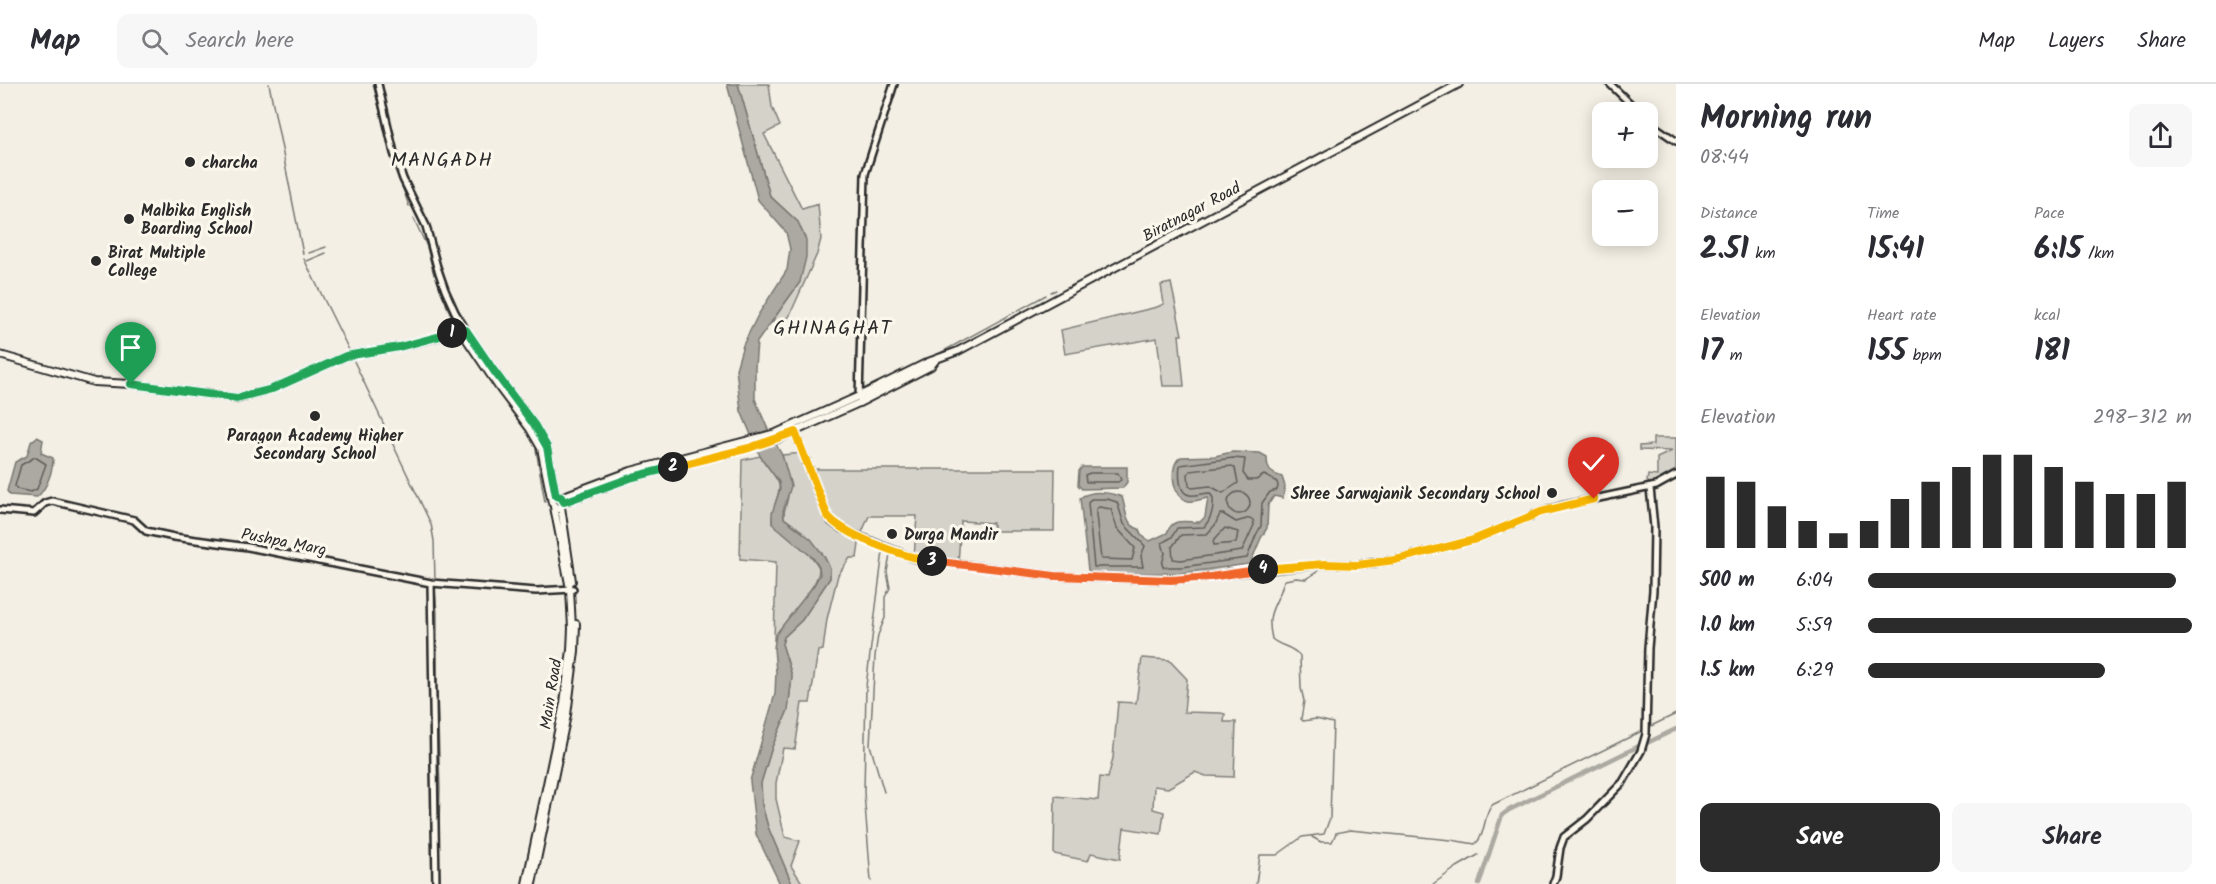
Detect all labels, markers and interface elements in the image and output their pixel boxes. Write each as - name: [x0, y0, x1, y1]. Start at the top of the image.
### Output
- search box: [117, 14, 537, 68]
- text: Map: [30, 19, 81, 64]
- text: Search here: [186, 24, 294, 59]
- icon: search: [138, 25, 171, 58]
- text: Map: [1978, 25, 2015, 58]
- text: Layers: [2048, 25, 2104, 58]
- text: Share: [2137, 25, 2186, 58]
- text: Morning run: [1700, 93, 1872, 146]
- map controls: [1592, 102, 1658, 246]
- button: +: [1592, 102, 1658, 168]
- button: share: [2129, 104, 2192, 167]
- text: 08:44: [1700, 142, 1749, 174]
- district label: MANGADH: [391, 145, 493, 177]
- place label: charcha: [202, 151, 258, 176]
- marker: charcha: [183, 155, 197, 169]
- street label: Biratnagar Road: [1138, 175, 1246, 249]
- button: −: [1592, 180, 1658, 246]
- place label: Malbika English Boarding School: [141, 199, 253, 242]
- text: Distance: [1700, 201, 1758, 226]
- text: Time: [1867, 201, 1899, 226]
- text: Pace: [2034, 201, 2065, 226]
- marker: Malbika English Boarding School: [122, 212, 136, 226]
- text: 2.51: [1700, 226, 1749, 274]
- text: 15:41: [1867, 226, 1924, 274]
- text: 6:15: [2034, 226, 2082, 274]
- place label: Birat Multiple College: [108, 241, 206, 284]
- text: km: [1749, 241, 1776, 266]
- text: /km: [2082, 241, 2114, 266]
- marker: Birat Multiple College: [89, 254, 103, 268]
- text: Elevation: [1700, 303, 1761, 328]
- text: Heart rate: [1867, 303, 1937, 328]
- text: kcal: [2034, 303, 2060, 328]
- district label: GHINAGHAT: [773, 313, 894, 345]
- pin: 1: [437, 318, 467, 348]
- text: 1: [450, 320, 454, 345]
- pin: [105, 322, 156, 384]
- text: 17: [1700, 328, 1723, 376]
- text: 155: [1867, 328, 1906, 376]
- text: 181: [2034, 328, 2070, 376]
- icon: arrive: [114, 331, 147, 364]
- text: m: [1723, 343, 1742, 368]
- text: bpm: [1906, 343, 1942, 368]
- text: Elevation: [1700, 402, 1776, 434]
- text: 298–312 m: [2093, 402, 2192, 434]
- marker: Paragon Academy Higher Secondary School: [308, 409, 322, 423]
- place label: Paragon Academy Higher Secondary School: [227, 424, 404, 467]
- pin: [1568, 437, 1619, 499]
- icon: check: [1577, 446, 1610, 479]
- pin: 2: [658, 452, 688, 482]
- text: 2: [668, 454, 678, 479]
- place label: Shree Sarwajanik Secondary School: [1291, 482, 1541, 507]
- marker: Shree Sarwajanik Secondary School: [1545, 486, 1559, 500]
- street label: Pushpa Marg: [239, 522, 328, 563]
- place label: Durga Mandir: [904, 523, 999, 548]
- marker: Durga Mandir: [885, 527, 899, 541]
- pin: 3: [917, 546, 947, 576]
- text: 3: [928, 548, 936, 573]
- pin: 4: [1248, 554, 1278, 584]
- text: 4: [1259, 556, 1267, 581]
- text: 500 m: [1700, 565, 1755, 597]
- text: 6:04: [1796, 565, 1833, 597]
- text: 1.0 km: [1700, 610, 1755, 642]
- text: 5:59: [1796, 610, 1832, 642]
- text: 1.5 km: [1700, 655, 1755, 687]
- text: 6:29: [1796, 655, 1833, 687]
- street label: Main Road: [534, 656, 570, 731]
- button: Save: [1700, 803, 1940, 872]
- button: Share: [1952, 803, 2192, 872]

